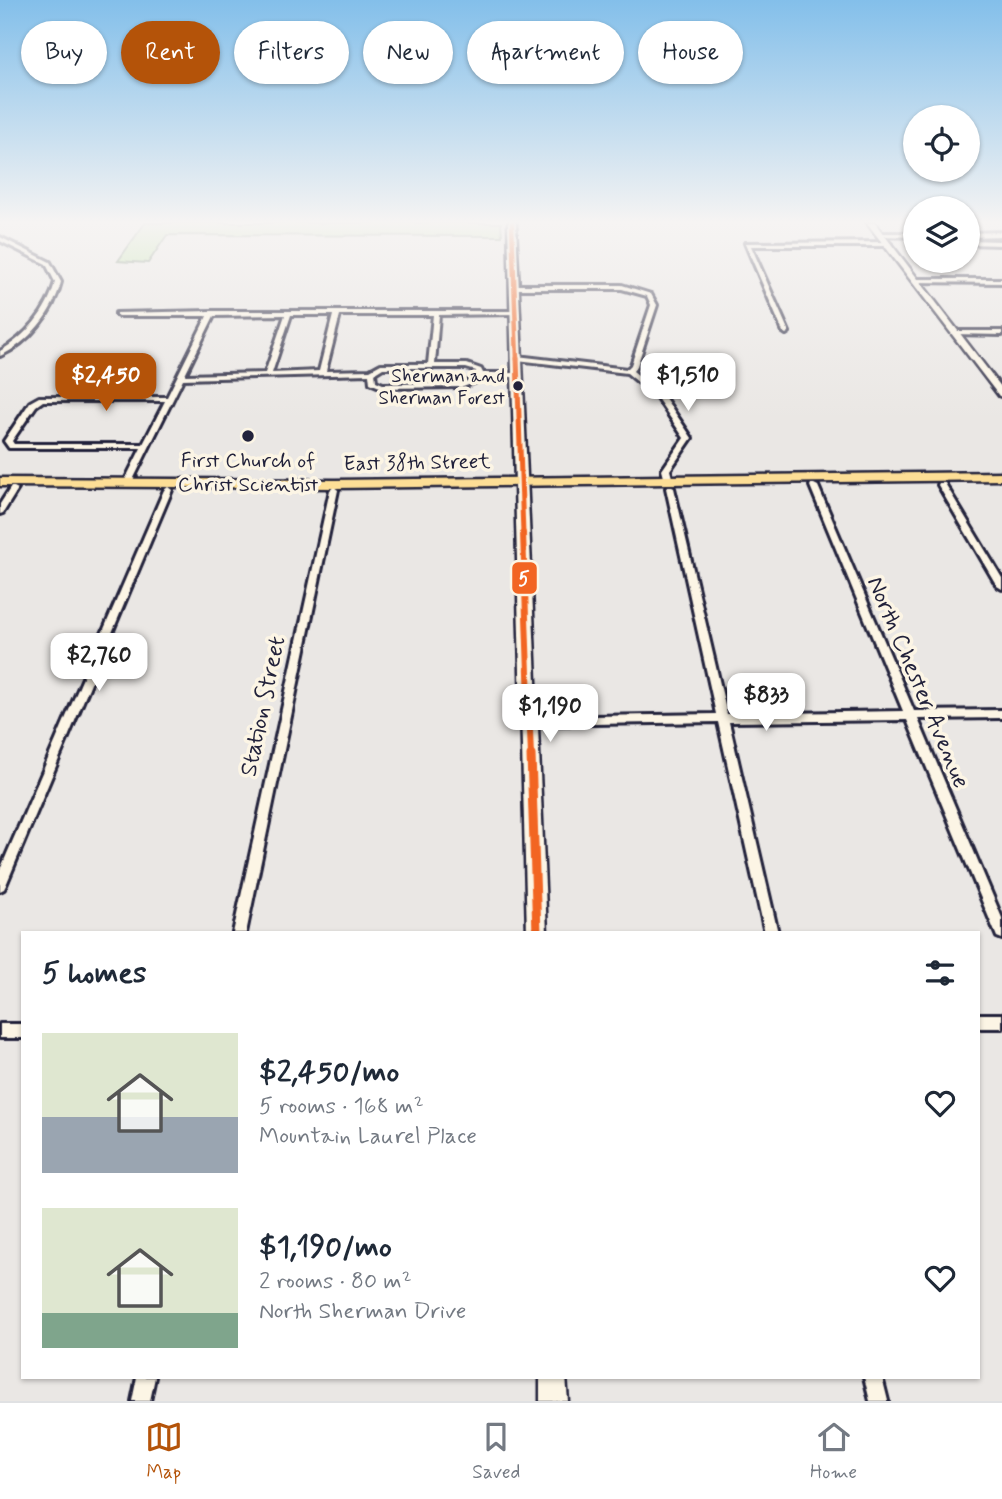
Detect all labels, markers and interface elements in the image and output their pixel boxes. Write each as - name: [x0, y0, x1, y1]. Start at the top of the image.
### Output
- chip: Buy: [21, 21, 107, 84]
- chip: Rent: [121, 21, 220, 84]
- chip: Filters: [234, 21, 349, 84]
- chip: New: [363, 21, 453, 84]
- chip: Apartment: [467, 21, 624, 84]
- chip: House: [638, 21, 743, 84]
- map controls: [903, 105, 980, 273]
- button: locate: [903, 105, 980, 182]
- button: layers: [903, 196, 980, 273]
- pin: $2,450: [49, 354, 163, 413]
- pin: $1,510: [631, 354, 745, 413]
- text: $2,450: [71, 361, 141, 391]
- text: $1,510: [657, 361, 719, 391]
- place label: Sherman and Sherman Forest: [378, 364, 505, 411]
- marker: Sherman and Sherman Forest: [511, 379, 525, 393]
- marker: First Church of Christ Scientist: [240, 428, 256, 444]
- place label: First Church of Christ Scientist: [178, 447, 319, 499]
- street label: East 38th Street: [343, 448, 492, 478]
- line badge: 5: [511, 561, 538, 595]
- text: 5: [518, 567, 530, 592]
- street label: North Chester Avenue: [859, 572, 976, 793]
- street label: Station Street: [233, 633, 293, 779]
- pin: $2,760: [42, 634, 156, 693]
- text: $2,760: [66, 641, 132, 671]
- pin: $833: [725, 674, 807, 733]
- text: $833: [743, 681, 789, 711]
- pin: $1,190: [493, 684, 607, 744]
- text: $1,190: [518, 692, 582, 722]
- text: 5 homes: [42, 954, 147, 993]
- icon: filters: [921, 954, 959, 992]
- text: $2,450/mo: [259, 1053, 399, 1092]
- icon: home: [98, 1061, 182, 1145]
- icon: heart: [921, 1084, 959, 1122]
- text: 5 rooms · 168 m²: [259, 1092, 424, 1122]
- text: Mountain Laurel Place: [259, 1122, 477, 1152]
- text: $1,190/mo: [259, 1228, 392, 1267]
- icon: home: [98, 1236, 182, 1320]
- icon: heart: [921, 1259, 959, 1297]
- text: 2 rooms · 80 m²: [259, 1267, 412, 1297]
- text: North Sherman Drive: [259, 1297, 466, 1327]
- tab: Map: [145, 1418, 183, 1485]
- tab: Saved: [472, 1418, 520, 1485]
- tab: Home: [810, 1418, 857, 1485]

